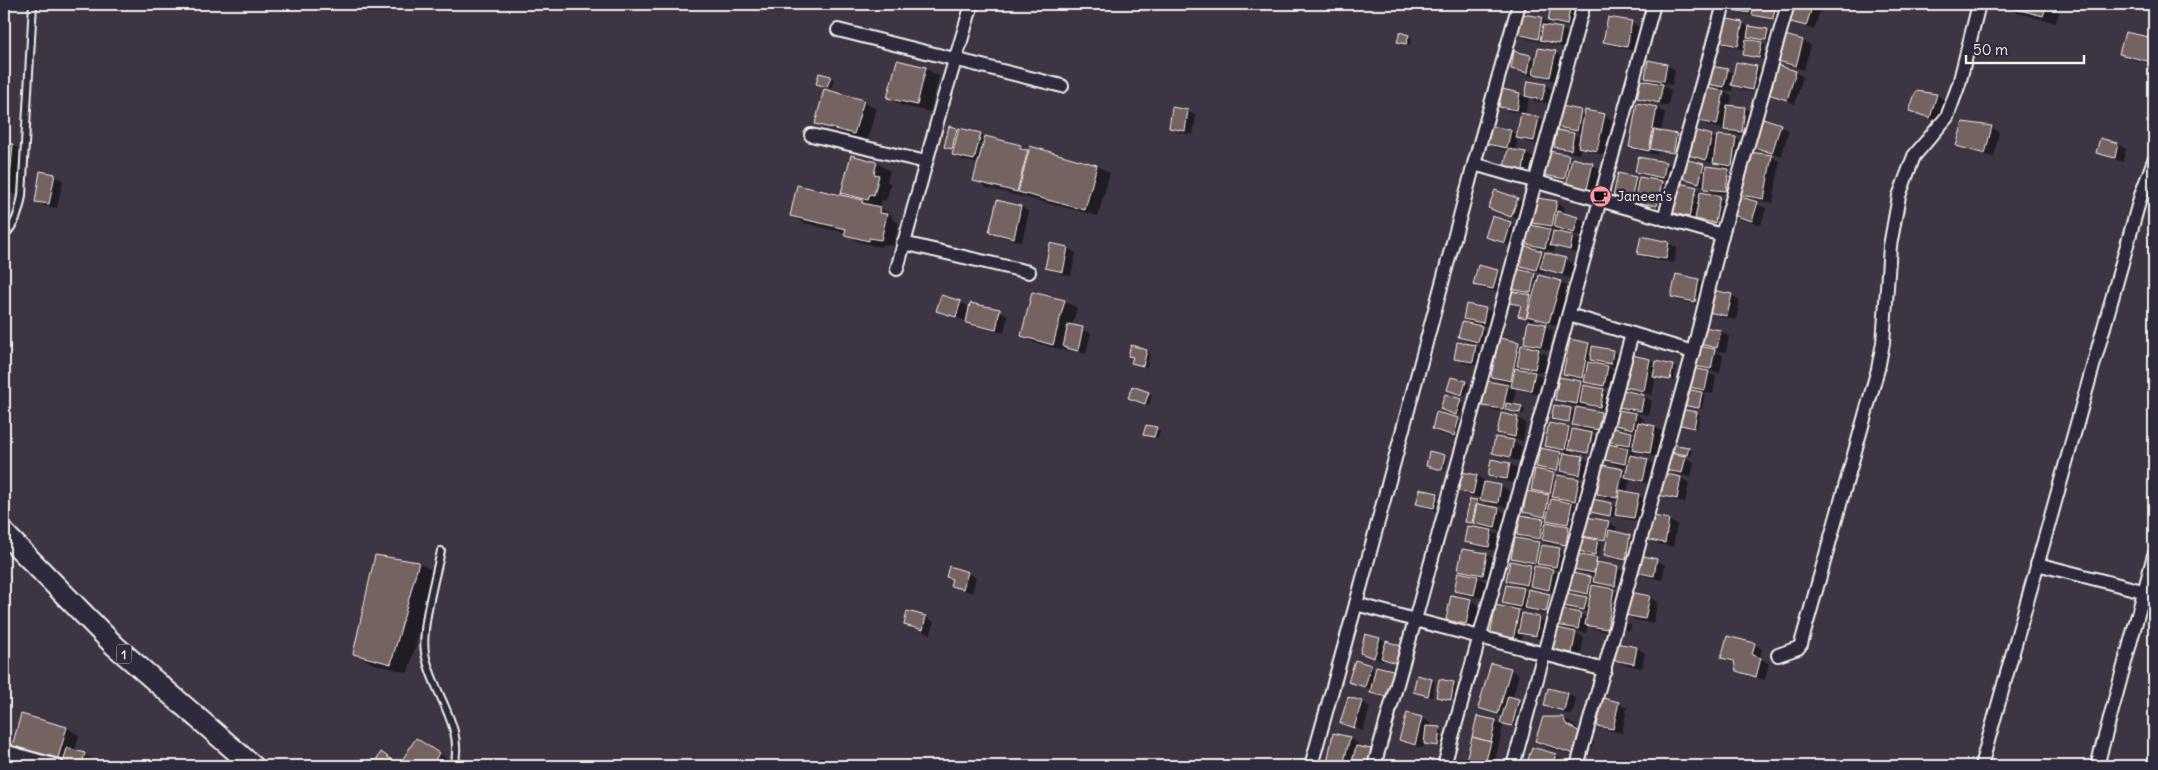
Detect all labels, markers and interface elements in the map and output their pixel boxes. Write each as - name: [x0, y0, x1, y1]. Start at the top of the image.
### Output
- scale bar: [1966, 32, 2083, 64]
- text: 50 m: [1973, 40, 2008, 59]
- cafe icon: Janeen's: [1589, 184, 1613, 208]
- place label: Janeen's: [1617, 187, 1672, 205]
- road number: 1: [116, 644, 132, 664]

